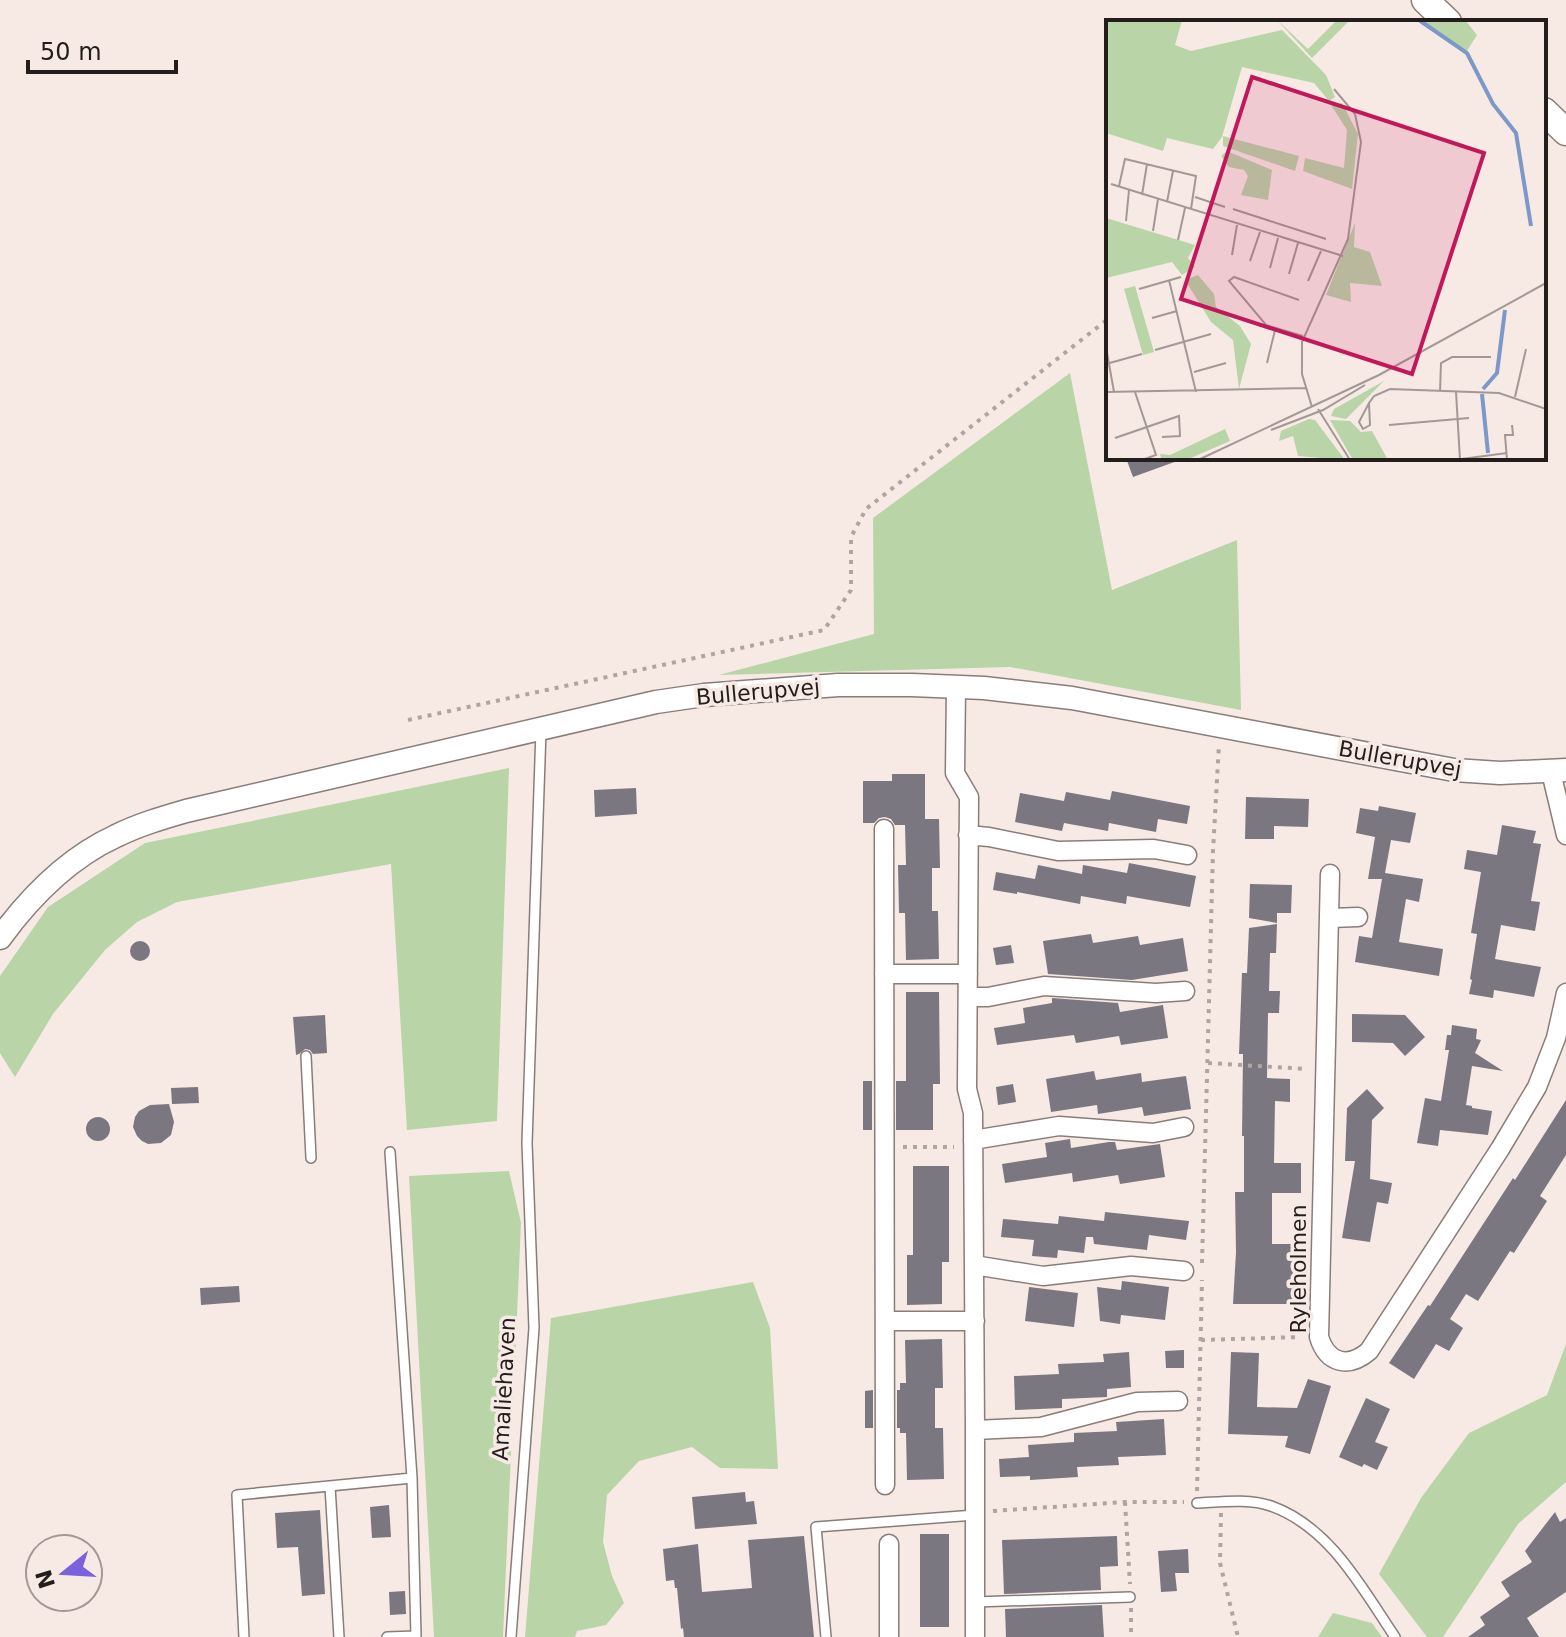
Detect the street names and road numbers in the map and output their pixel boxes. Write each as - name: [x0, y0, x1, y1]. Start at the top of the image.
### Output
- street label: Bullerupvej: [695, 674, 821, 710]
- street label: Bullerupvej: [1337, 736, 1463, 782]
- street label: Ryleholmen: [1286, 1204, 1311, 1334]
- street label: Amaliehaven: [488, 1317, 520, 1461]

